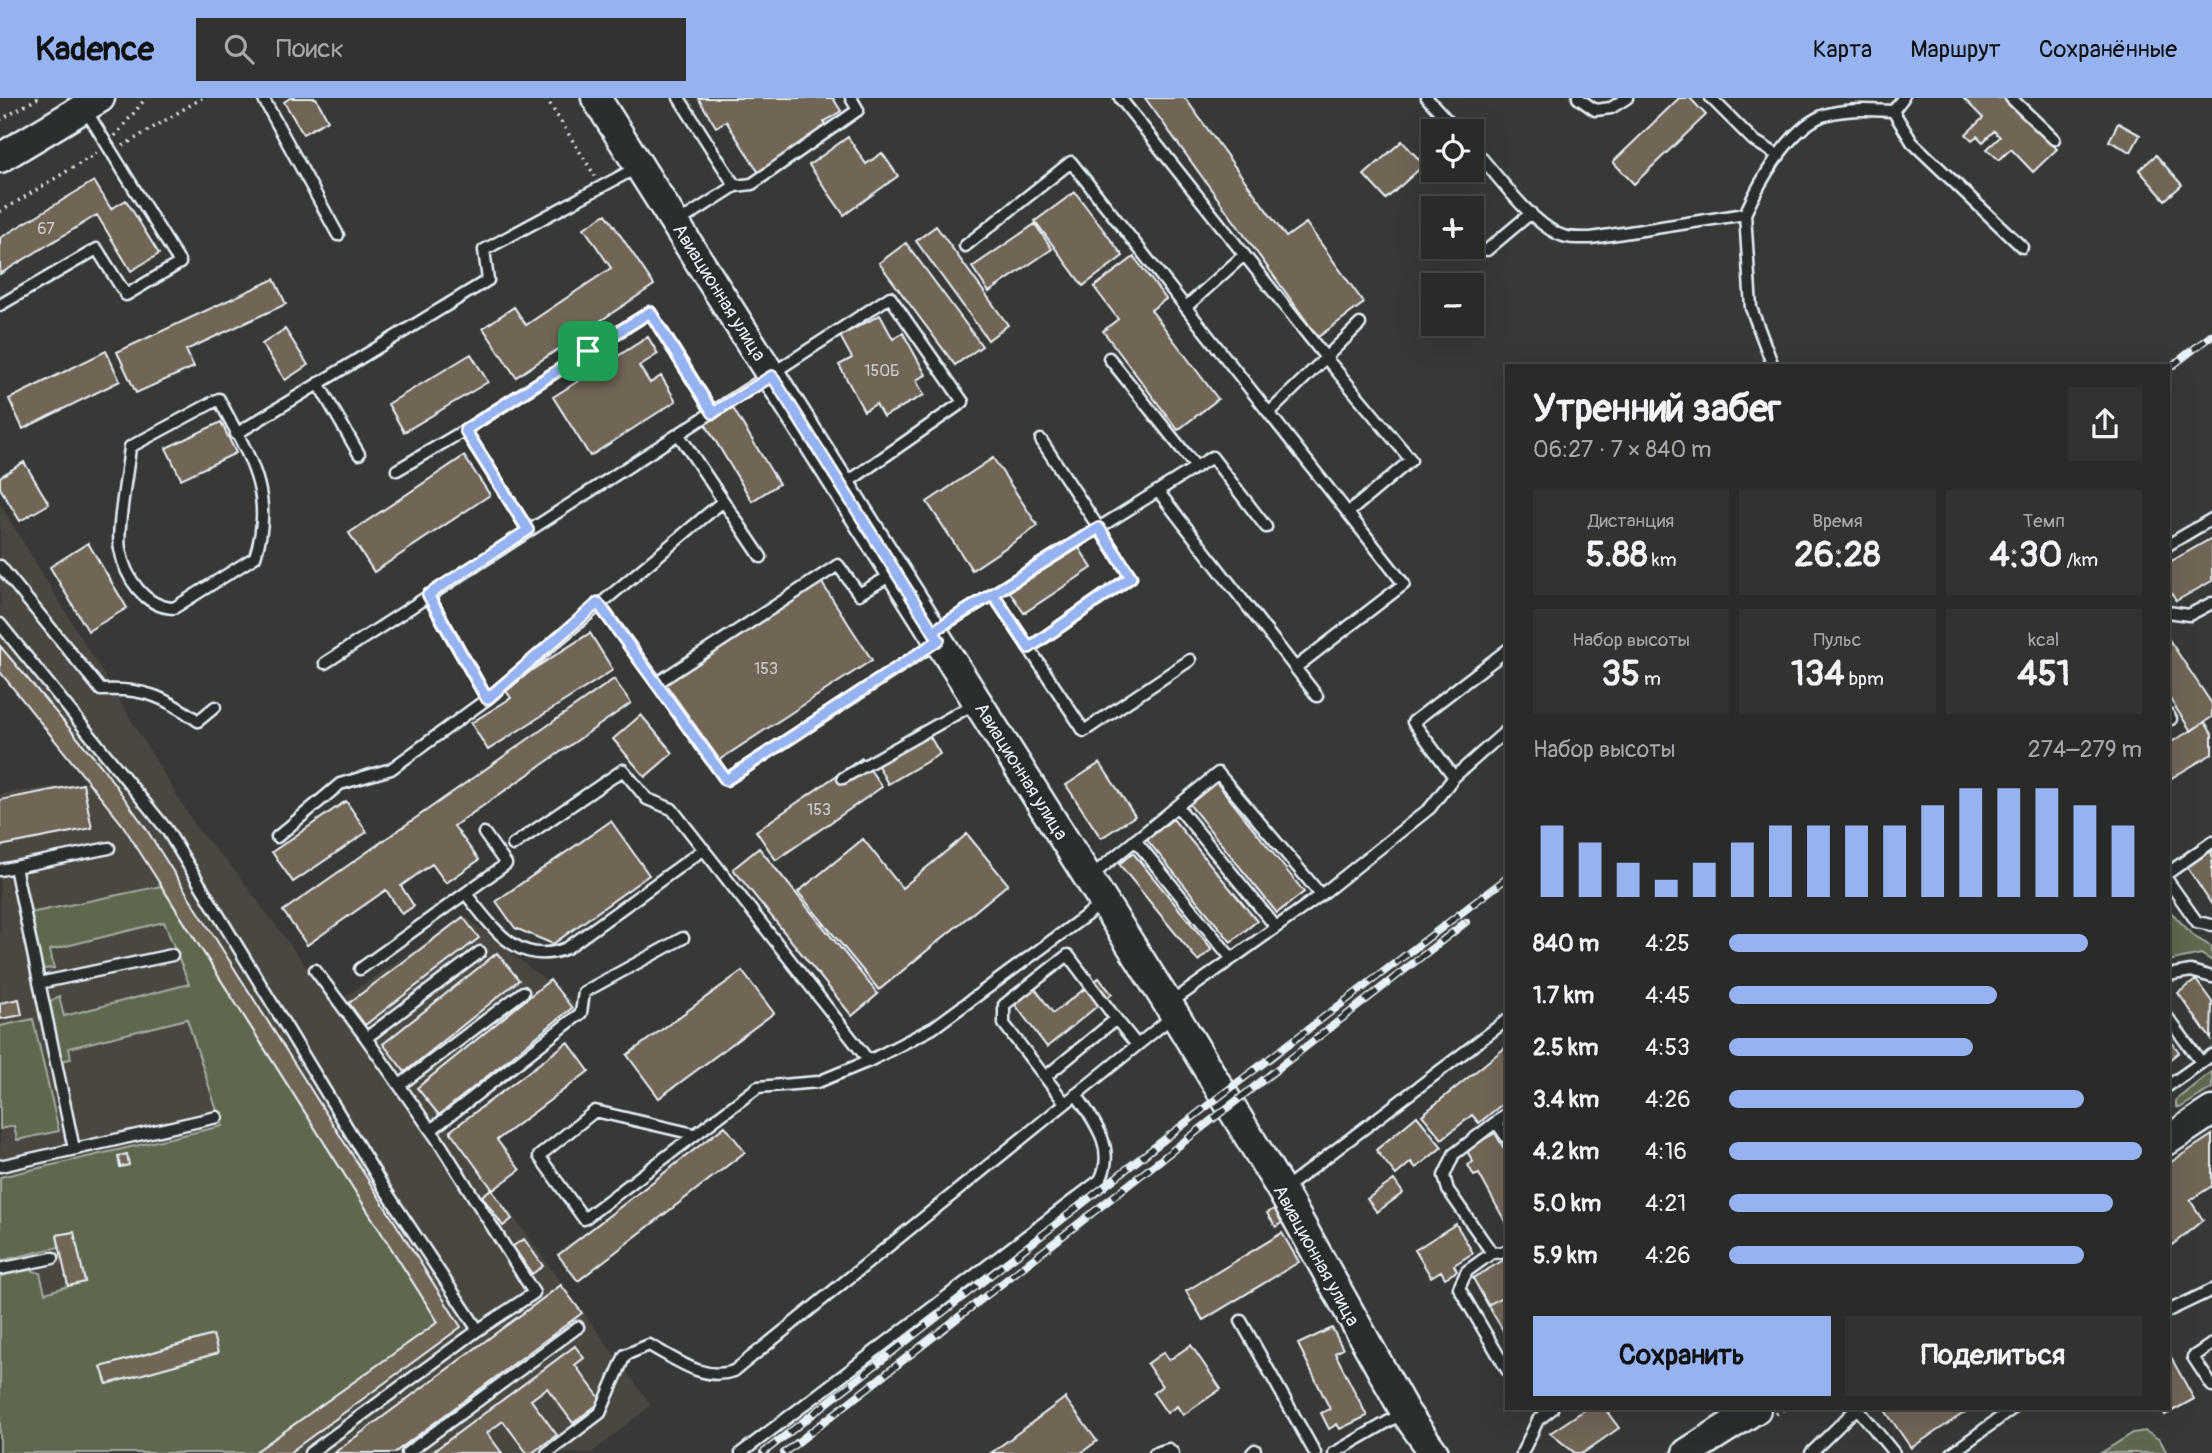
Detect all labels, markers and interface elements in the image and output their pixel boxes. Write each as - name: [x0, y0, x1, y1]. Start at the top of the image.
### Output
- search box: [196, 18, 686, 81]
- text: Kadence: [35, 29, 154, 70]
- icon: search: [220, 30, 258, 68]
- text: Поиск: [276, 33, 344, 65]
- text: Карта: [1813, 35, 1872, 64]
- text: Маршрут: [1910, 35, 2001, 64]
- text: Сохранённые: [2039, 35, 2177, 64]
- map controls: [1421, 119, 1484, 336]
- button: locate: [1421, 119, 1484, 182]
- button: +: [1421, 196, 1484, 259]
- house number: 67: [37, 219, 55, 239]
- street label: Авиационная улица: [667, 219, 771, 366]
- button: −: [1421, 273, 1484, 336]
- pin: [558, 321, 618, 381]
- icon: arrive: [569, 332, 607, 370]
- house number: 150Б: [864, 361, 900, 381]
- text: Утренний забег: [1533, 385, 1781, 433]
- button: share: [2068, 387, 2142, 461]
- text: 06:27 · 7 × 840 m: [1533, 435, 1712, 464]
- text: Дистанция: [1588, 509, 1674, 533]
- text: Время: [1812, 509, 1863, 533]
- text: Темп: [2023, 509, 2065, 533]
- text: 5.88: [1586, 533, 1648, 577]
- text: 26:28: [1794, 533, 1881, 577]
- text: 4:30: [1989, 533, 2062, 577]
- text: km: [1648, 548, 1677, 572]
- text: /km: [2062, 548, 2098, 572]
- text: Набор высоты: [1572, 628, 1690, 652]
- text: Пульс: [1814, 628, 1861, 652]
- text: kcal: [2028, 628, 2059, 652]
- text: 35: [1601, 652, 1640, 696]
- text: 134: [1791, 652, 1845, 696]
- text: 451: [2017, 652, 2070, 696]
- house number: 153: [754, 659, 778, 679]
- text: m: [1640, 667, 1661, 691]
- text: bpm: [1845, 667, 1884, 691]
- street label: Авиационная улица: [969, 698, 1073, 845]
- text: Набор высоты: [1533, 735, 1675, 764]
- text: 274–279 m: [2028, 735, 2142, 764]
- house number: 153: [807, 800, 831, 820]
- text: 840 m: [1533, 929, 1599, 958]
- text: 4:25: [1645, 929, 1690, 958]
- text: 1.7 km: [1533, 981, 1594, 1010]
- text: 4:45: [1645, 981, 1690, 1010]
- text: 2.5 km: [1533, 1033, 1598, 1062]
- text: 4:53: [1645, 1033, 1690, 1062]
- text: 3.4 km: [1533, 1085, 1599, 1114]
- text: 4:26: [1645, 1085, 1691, 1114]
- text: 4.2 km: [1533, 1137, 1599, 1166]
- text: 4:16: [1645, 1137, 1687, 1166]
- street label: Авиационная улица: [1267, 1181, 1365, 1330]
- text: 5.0 km: [1533, 1189, 1601, 1218]
- text: 4:21: [1645, 1189, 1686, 1218]
- text: 5.9 km: [1533, 1241, 1597, 1270]
- text: 4:26: [1645, 1241, 1691, 1270]
- button: Сохранить: [1533, 1316, 1831, 1396]
- button: Поделиться: [1845, 1316, 2142, 1396]

